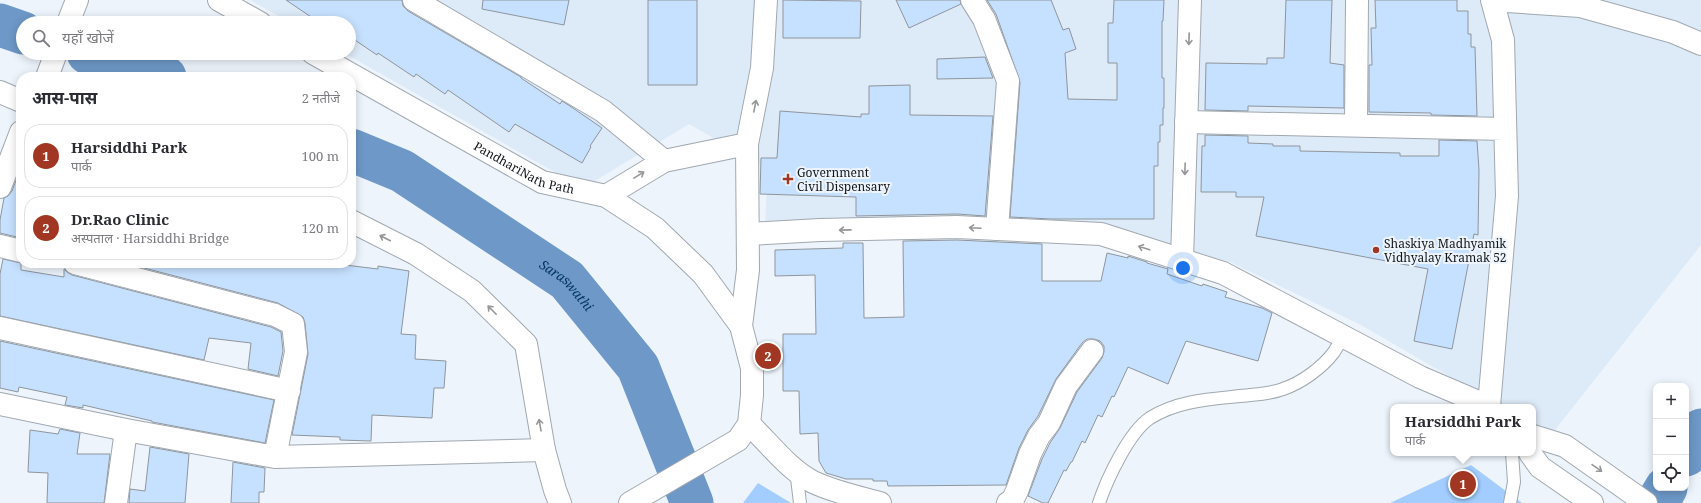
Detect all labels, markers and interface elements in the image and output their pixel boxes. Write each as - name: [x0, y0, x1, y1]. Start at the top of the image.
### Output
- search box: [16, 16, 356, 60]
- icon: search: [30, 27, 52, 49]
- text: यहाँ खोजें: [62, 27, 114, 47]
- one-way arrow: [1185, 32, 1192, 45]
- text: आस-पास: [32, 86, 97, 109]
- text: 2 नतीजे: [302, 89, 340, 107]
- one-way arrow: [751, 100, 759, 113]
- text: Harsiddhi Park: [71, 137, 187, 157]
- street label: PandhariNath Path: [471, 137, 576, 197]
- text: 1: [42, 147, 50, 165]
- text: 100 m: [302, 147, 339, 165]
- text: पार्क: [71, 157, 92, 175]
- one-way arrow: [1181, 162, 1188, 175]
- place label: Government Civil Dispensary: [797, 164, 890, 195]
- one-way arrow: [634, 171, 645, 180]
- marker: Government Civil Dispensary: [782, 173, 794, 185]
- text: Dr.Rao Clinic: [71, 209, 169, 229]
- text: 2: [42, 219, 50, 237]
- text: 120 m: [302, 219, 339, 237]
- one-way arrow: [969, 225, 982, 232]
- one-way arrow: [839, 226, 852, 233]
- text: अस्पताल · Harsiddhi Bridge: [71, 229, 229, 247]
- one-way arrow: [379, 234, 391, 241]
- place label: Shaskiya Madhyamik Vidhyalay Kramak 52: [1384, 235, 1507, 266]
- one-way arrow: [1138, 244, 1151, 251]
- marker: Shaskiya Madhyamik Vidhyalay Kramak 52: [1371, 245, 1381, 255]
- water label: Saraswathi: [536, 255, 598, 315]
- your location: [1173, 258, 1193, 278]
- one-way arrow: [487, 305, 497, 315]
- pin: 2: [755, 341, 781, 371]
- map controls: [1653, 383, 1689, 491]
- button: +: [1653, 383, 1689, 419]
- popup: [1390, 404, 1536, 456]
- text: Harsiddhi Park: [1405, 411, 1521, 431]
- one-way arrow: [536, 419, 544, 432]
- button: −: [1653, 419, 1689, 455]
- text: पार्क: [1405, 431, 1426, 449]
- button: locate: [1653, 455, 1689, 491]
- one-way arrow: [1591, 464, 1602, 473]
- pin: 1: [1450, 469, 1476, 499]

